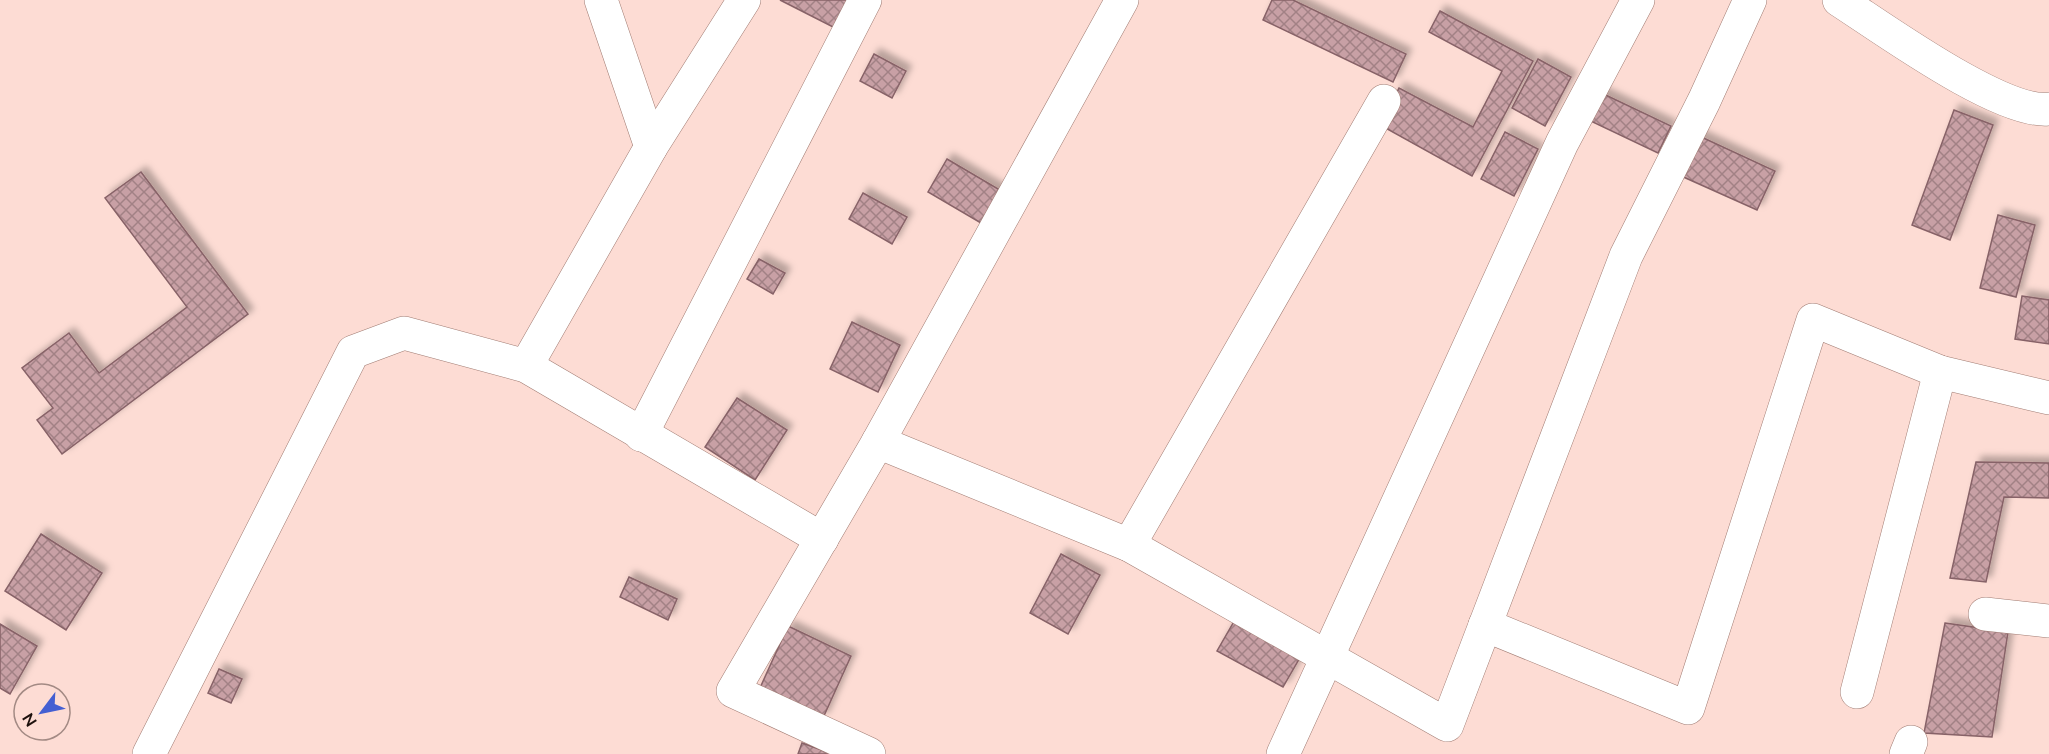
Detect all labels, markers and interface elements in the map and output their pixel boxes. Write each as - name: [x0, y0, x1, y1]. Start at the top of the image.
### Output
- north arrow: [12, 682, 72, 742]
- text: N: [18, 710, 41, 730]

